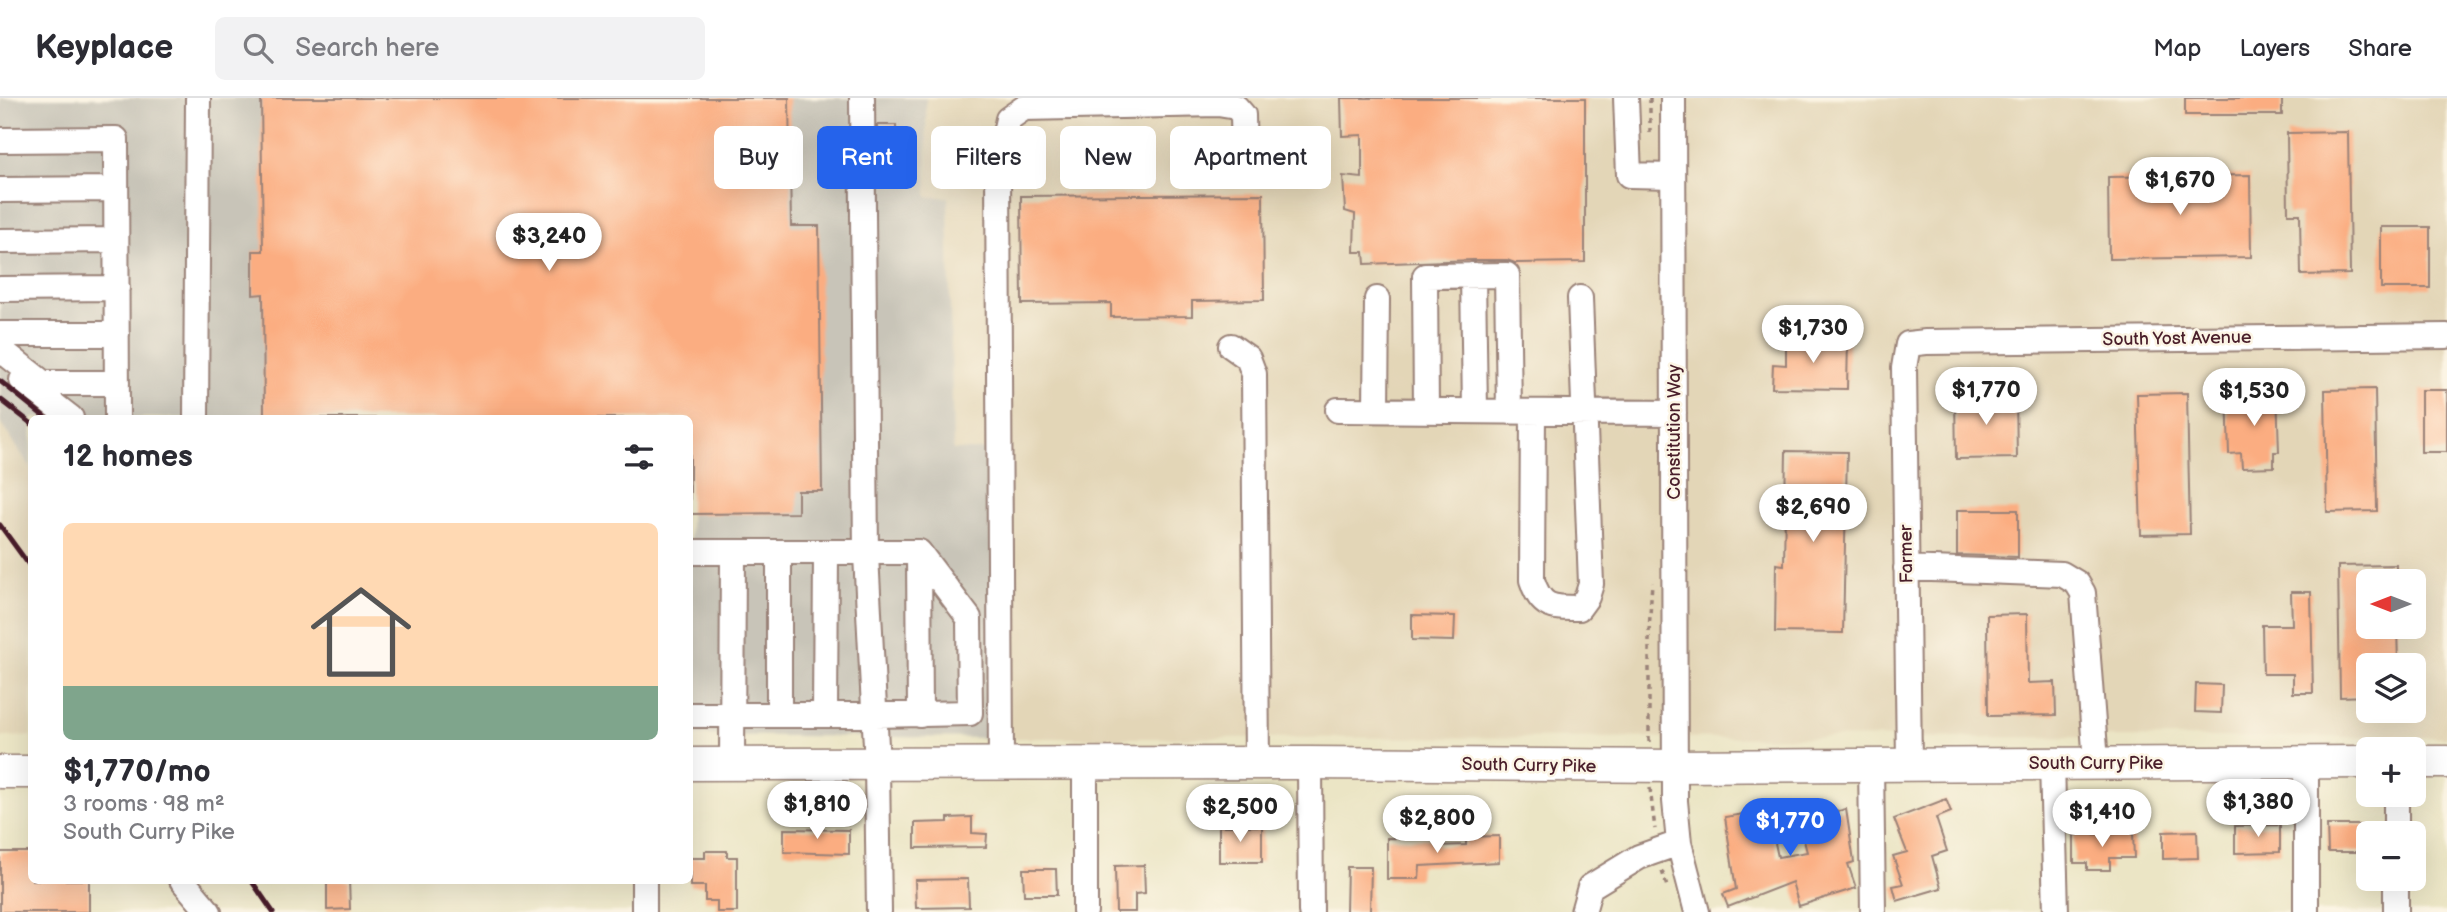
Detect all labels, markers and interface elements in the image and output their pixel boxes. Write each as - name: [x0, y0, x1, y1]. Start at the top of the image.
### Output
- search box: [215, 17, 705, 80]
- text: Keyplace: [35, 28, 173, 68]
- icon: search: [239, 29, 277, 67]
- text: Search here: [295, 33, 439, 64]
- text: Map: [2153, 34, 2201, 63]
- text: Layers: [2239, 34, 2310, 63]
- text: Share: [2348, 34, 2412, 63]
- chip: Buy: [714, 126, 803, 189]
- chip: Rent: [817, 126, 917, 189]
- chip: Filters: [931, 126, 1046, 189]
- chip: New: [1060, 126, 1156, 189]
- chip: Apartment: [1170, 126, 1331, 189]
- pin: $1,670: [2123, 158, 2237, 217]
- text: $1,670: [2145, 166, 2215, 194]
- pin: $3,240: [492, 214, 606, 273]
- text: $3,240: [512, 222, 586, 250]
- pin: $1,730: [1756, 306, 1870, 365]
- text: $1,730: [1778, 314, 1848, 342]
- street label: South Yost Avenue: [2102, 327, 2252, 350]
- street label: Constitution Way: [1664, 364, 1685, 500]
- pin: $1,770: [1929, 368, 2043, 427]
- pin: $1,530: [2197, 368, 2311, 428]
- text: $1,770: [1951, 376, 2021, 404]
- text: $1,530: [2219, 377, 2289, 405]
- icon: filters: [620, 438, 658, 476]
- text: 12 homes: [63, 439, 193, 475]
- pin: $2,690: [1756, 484, 1870, 544]
- text: $2,690: [1775, 493, 1851, 521]
- street label: Farmer: [1895, 524, 1918, 584]
- icon: home: [298, 569, 424, 695]
- north arrow: [2356, 569, 2426, 639]
- map controls: [2356, 569, 2426, 891]
- button: layers: [2356, 653, 2426, 723]
- button: +: [2356, 737, 2426, 807]
- street label: South Curry Pike: [2029, 753, 2164, 774]
- text: $1,770/mo: [63, 754, 211, 790]
- street label: South Curry Pike: [1462, 754, 1597, 777]
- pin: $1,380: [2201, 780, 2315, 839]
- pin: $1,810: [760, 782, 874, 841]
- pin: $2,500: [1183, 784, 1297, 844]
- text: $1,380: [2222, 788, 2294, 816]
- text: 3 rooms · 98 m²: [63, 790, 225, 818]
- text: $1,810: [783, 790, 851, 818]
- pin: $1,410: [2045, 790, 2159, 849]
- text: $2,500: [1202, 793, 1278, 821]
- pin: $2,800: [1380, 796, 1494, 855]
- pin: $1,770: [1733, 798, 1847, 858]
- text: $1,410: [2068, 798, 2136, 826]
- text: $2,800: [1399, 804, 1475, 832]
- text: $1,770: [1755, 807, 1825, 835]
- text: South Curry Pike: [63, 818, 235, 846]
- button: −: [2356, 821, 2426, 891]

